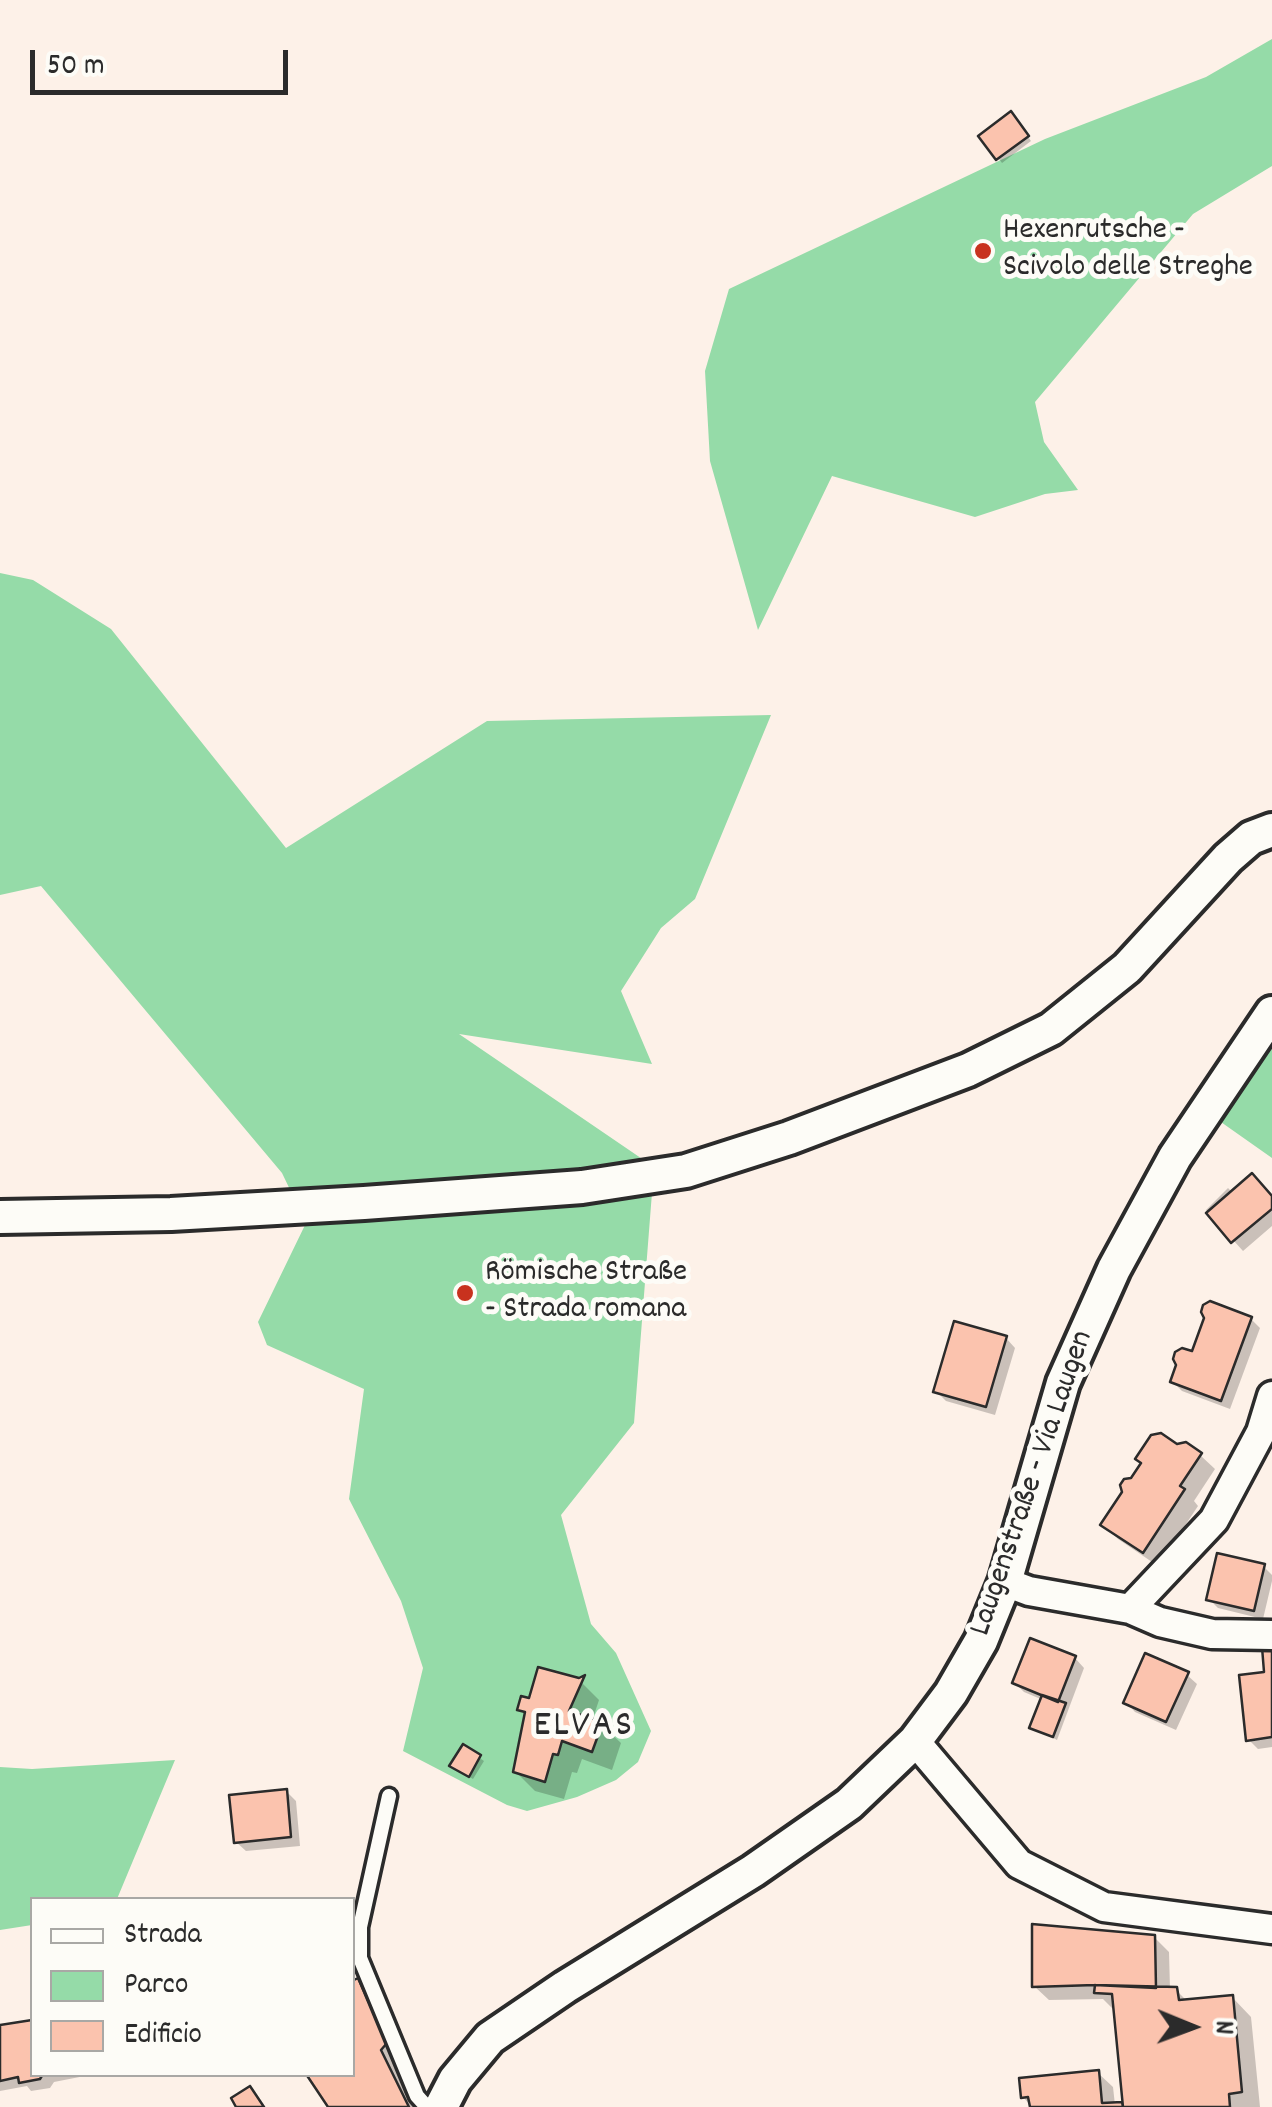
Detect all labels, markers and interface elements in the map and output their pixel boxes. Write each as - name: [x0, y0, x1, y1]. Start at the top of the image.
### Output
- scale bar: [35, 30, 292, 92]
- text: 50 m: [47, 46, 105, 89]
- place label: Hexenrutsche - Scivolo delle Streghe: [1003, 214, 1253, 289]
- marker: Hexenrutsche - Scivolo delle Streghe: [972, 240, 994, 262]
- place label: Römische Straße - Strada romana: [485, 1256, 687, 1331]
- marker: Römische Straße - Strada romana: [454, 1282, 476, 1304]
- street label: Laugenstraße - Via Laugen: [964, 1326, 1104, 1642]
- district label: ELVAS: [533, 1706, 635, 1752]
- legend: [30, 1897, 355, 2077]
- text: Strada: [124, 1915, 202, 1958]
- text: Parco: [124, 1965, 188, 2008]
- north arrow: [1142, 1977, 1242, 2077]
- text: Edificio: [124, 2015, 202, 2058]
- text: N: [1202, 2020, 1242, 2035]

